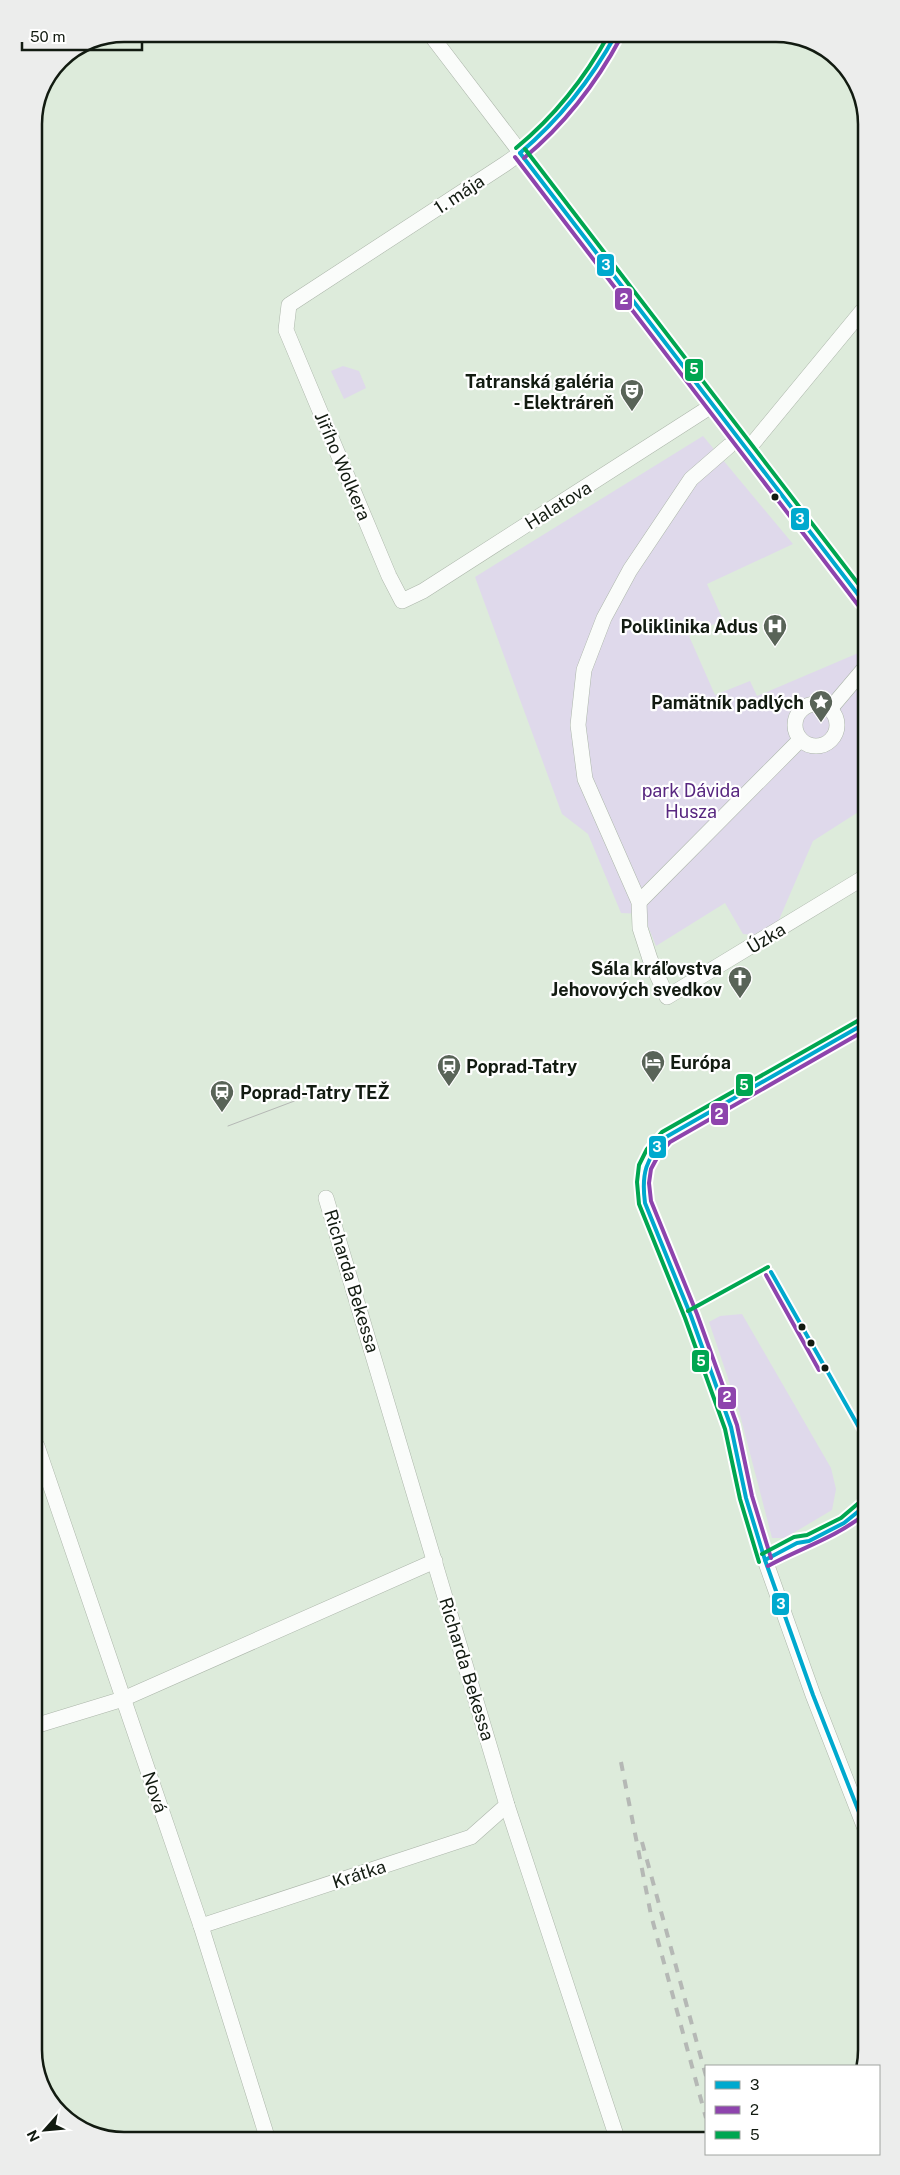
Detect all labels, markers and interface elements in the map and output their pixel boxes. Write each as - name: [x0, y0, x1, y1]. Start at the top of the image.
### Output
- scale bar: [22, 20, 142, 52]
- text: 50 m: [30, 28, 65, 45]
- street label: 1. mája: [430, 170, 488, 218]
- line badge: 3: [596, 253, 615, 277]
- text: 3: [601, 257, 611, 273]
- line badge: 2: [614, 287, 633, 311]
- text: 2: [620, 291, 629, 307]
- line badge: 5: [684, 358, 704, 382]
- text: 5: [689, 361, 699, 377]
- place label: Tatranská galéria - Elektráreň: [465, 371, 614, 413]
- theatre icon: Tatranská galéria - Elektráreň: [619, 378, 645, 412]
- street label: Jiřího Wolkera: [311, 409, 375, 523]
- street label: Halatova: [521, 476, 595, 534]
- unlabelled marker: [770, 492, 780, 502]
- line badge: 3: [790, 507, 810, 531]
- text: 3: [795, 511, 805, 527]
- hospital icon: Poliklinika Adus: [762, 613, 788, 647]
- place label: Poliklinika Adus: [621, 616, 758, 637]
- place icon: Pamätník padlých: [808, 689, 834, 723]
- place label: Pamätník padlých: [651, 692, 804, 713]
- park label: park Dávida Husza: [642, 780, 740, 822]
- street label: Úzka: [742, 918, 789, 958]
- place label: Sála kráľovstva Jehovových svedkov: [551, 958, 723, 1000]
- church icon: Sála kráľovstva Jehovových svedkov: [727, 965, 753, 999]
- hotel icon: Európa: [640, 1049, 666, 1083]
- place label: Európa: [670, 1052, 731, 1073]
- station icon: Poprad-Tatry: [436, 1053, 462, 1087]
- place label: Poprad-Tatry: [466, 1056, 577, 1077]
- line badge: 5: [735, 1073, 754, 1097]
- text: 5: [739, 1077, 749, 1093]
- station icon: Poprad-Tatry TEŽ: [209, 1079, 235, 1113]
- place label: Poprad-Tatry TEŽ: [240, 1081, 390, 1103]
- line badge: 2: [710, 1102, 729, 1126]
- text: 2: [715, 1106, 724, 1122]
- line badge: 3: [648, 1135, 667, 1159]
- text: 3: [652, 1139, 662, 1155]
- street label: Richarda Bekessa: [320, 1207, 384, 1355]
- unlabelled marker: [797, 1322, 807, 1332]
- unlabelled marker: [806, 1338, 816, 1348]
- line badge: 5: [691, 1349, 710, 1373]
- text: 5: [696, 1353, 706, 1369]
- unlabelled marker: [820, 1363, 830, 1373]
- line badge: 2: [717, 1386, 737, 1410]
- text: 2: [723, 1389, 732, 1405]
- line badge: 3: [771, 1592, 790, 1616]
- street label: Richarda Bekessa: [435, 1595, 499, 1743]
- text: 3: [776, 1596, 786, 1612]
- street label: Nová: [138, 1769, 172, 1815]
- street label: Krátka: [329, 1855, 389, 1893]
- legend: [705, 2065, 880, 2155]
- text: 3: [750, 2076, 759, 2093]
- text: 2: [750, 2101, 759, 2118]
- north arrow: [20, 2105, 70, 2155]
- text: 5: [750, 2126, 760, 2143]
- text: N: [24, 2127, 43, 2144]

